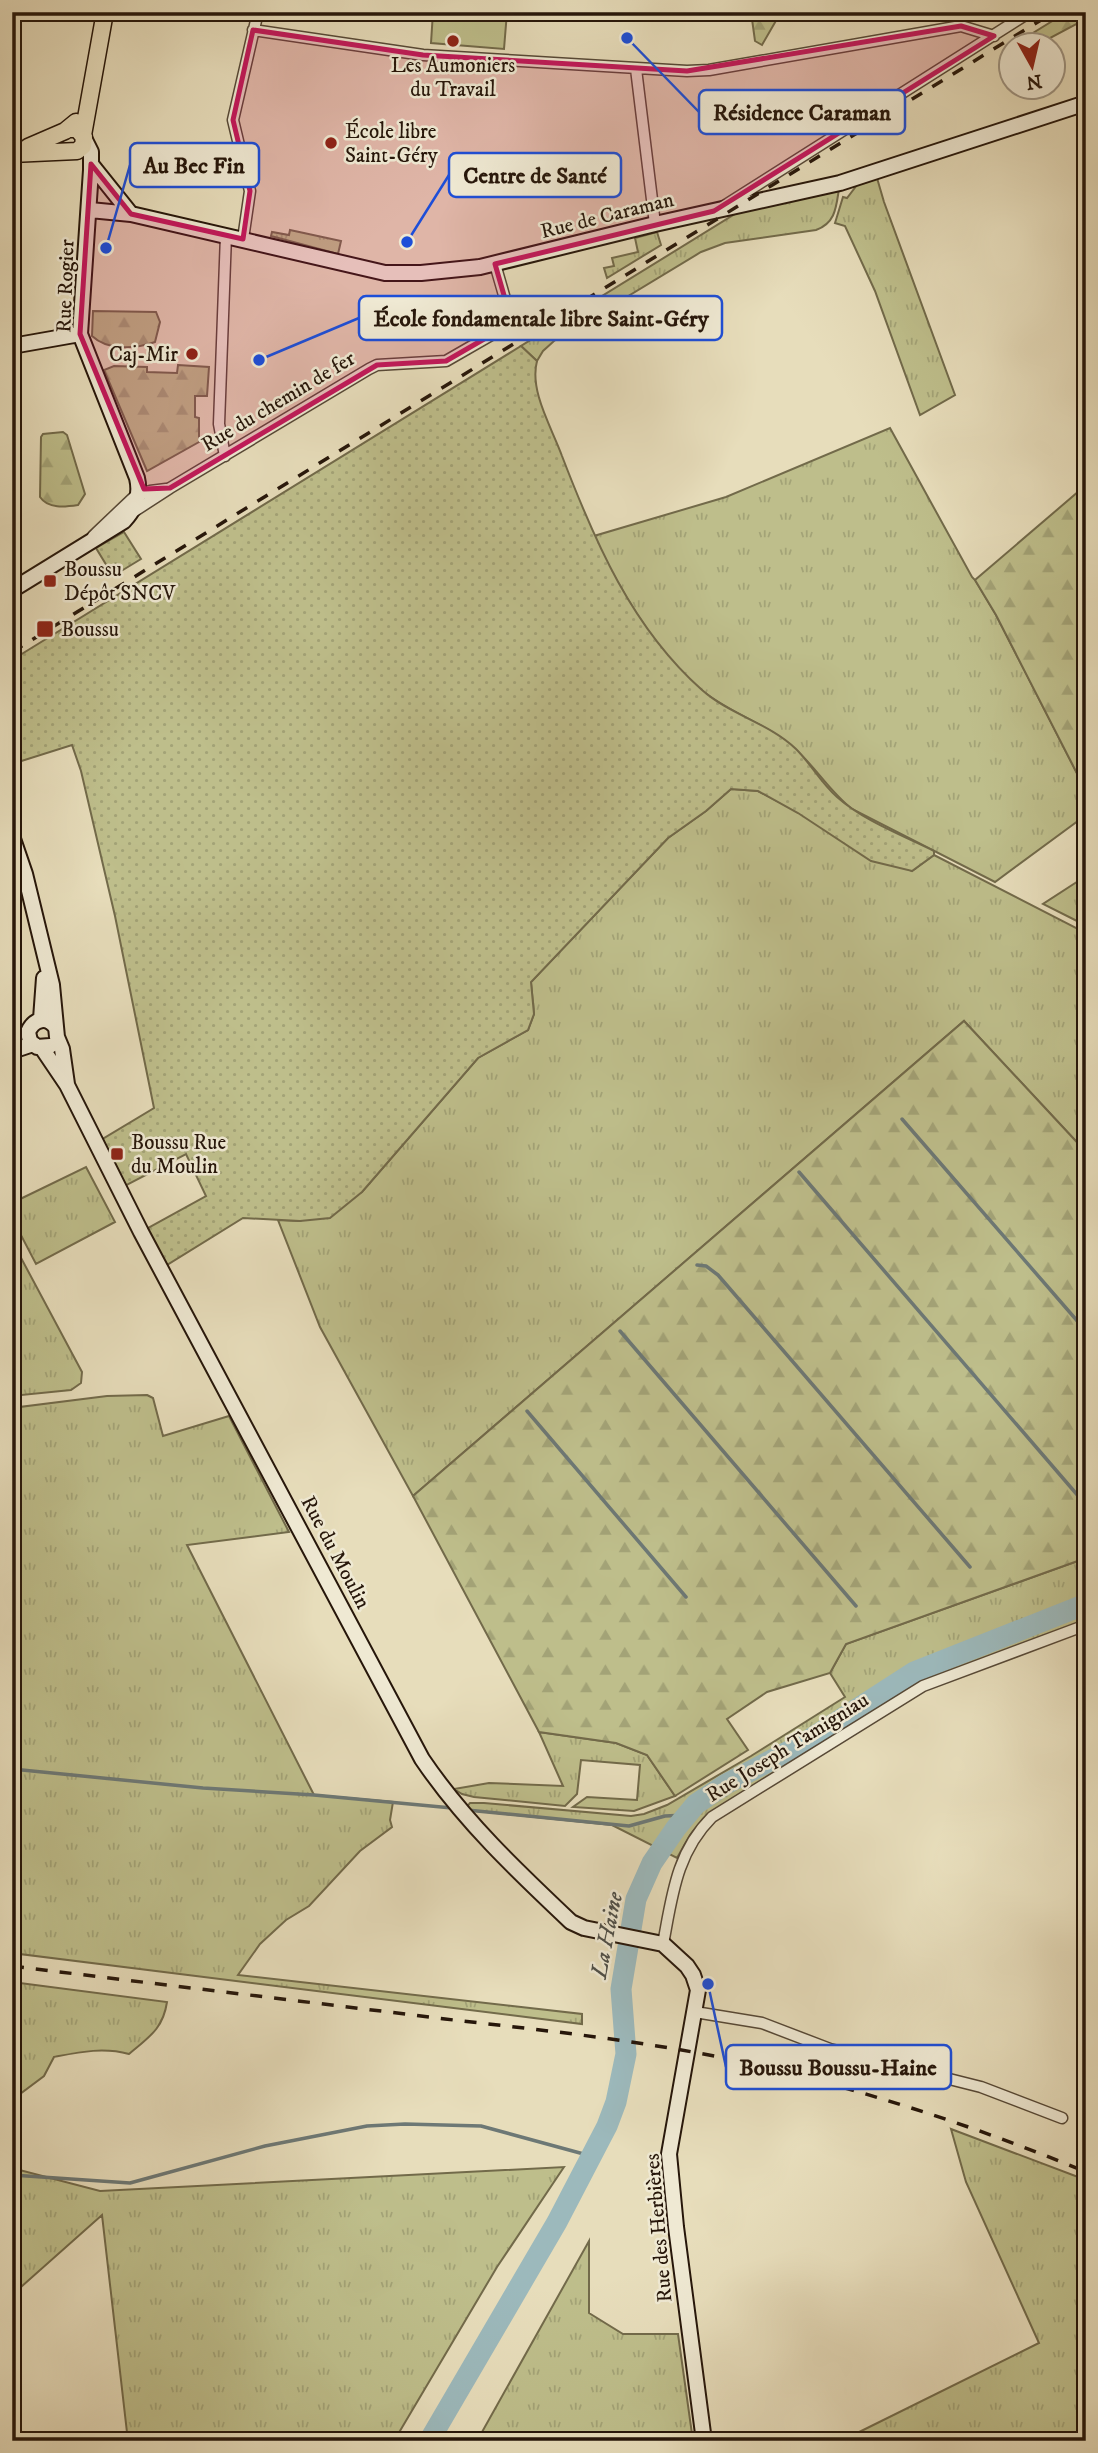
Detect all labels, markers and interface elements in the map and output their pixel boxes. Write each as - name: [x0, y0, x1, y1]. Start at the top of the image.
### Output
- north arrow: [996, 32, 1066, 102]
- marker: Les Aumoniers du Travail: [445, 33, 461, 49]
- place label: Les Aumoniers du Travail: [391, 53, 515, 103]
- text: N: [1024, 69, 1043, 94]
- callout: Résidence Caraman: [699, 90, 905, 134]
- text: Résidence Caraman: [713, 99, 892, 128]
- place label: École libre Saint-Géry: [345, 118, 439, 169]
- marker: École libre Saint-Géry: [323, 135, 339, 151]
- callout: Au Bec Fin: [130, 143, 259, 187]
- text: Au Bec Fin: [142, 152, 246, 181]
- callout: Centre de Santé: [449, 153, 621, 197]
- text: Centre de Santé: [463, 162, 607, 191]
- street label: Rue de Caraman: [538, 187, 677, 245]
- street label: Rue Rogier: [51, 239, 81, 333]
- callout: École fondamentale libre Saint-Géry: [359, 296, 722, 340]
- text: École fondamentale libre Saint-Géry: [373, 305, 710, 334]
- place label: Caj-Mir: [109, 342, 178, 368]
- marker: Caj-Mir: [184, 346, 200, 362]
- street label: Rue du chemin de fer: [197, 346, 360, 458]
- place label: Boussu Dépôt SNCV: [64, 557, 176, 607]
- marker: Boussu Dépôt SNCV: [42, 573, 58, 589]
- place label: Boussu: [61, 617, 119, 643]
- marker: Boussu: [35, 619, 55, 639]
- place label: Boussu Rue du Moulin: [131, 1130, 226, 1180]
- marker: Boussu Rue du Moulin: [109, 1146, 125, 1162]
- street label: Rue du Moulin: [294, 1491, 376, 1613]
- street label: Rue Joseph Tamigniau: [701, 1687, 874, 1808]
- water label: La Haine: [585, 1889, 630, 1983]
- callout: Boussu Boussu-Haine: [726, 2045, 951, 2089]
- text: Boussu Boussu-Haine: [739, 2054, 937, 2083]
- street label: Rue des Herbières: [640, 2152, 678, 2303]

